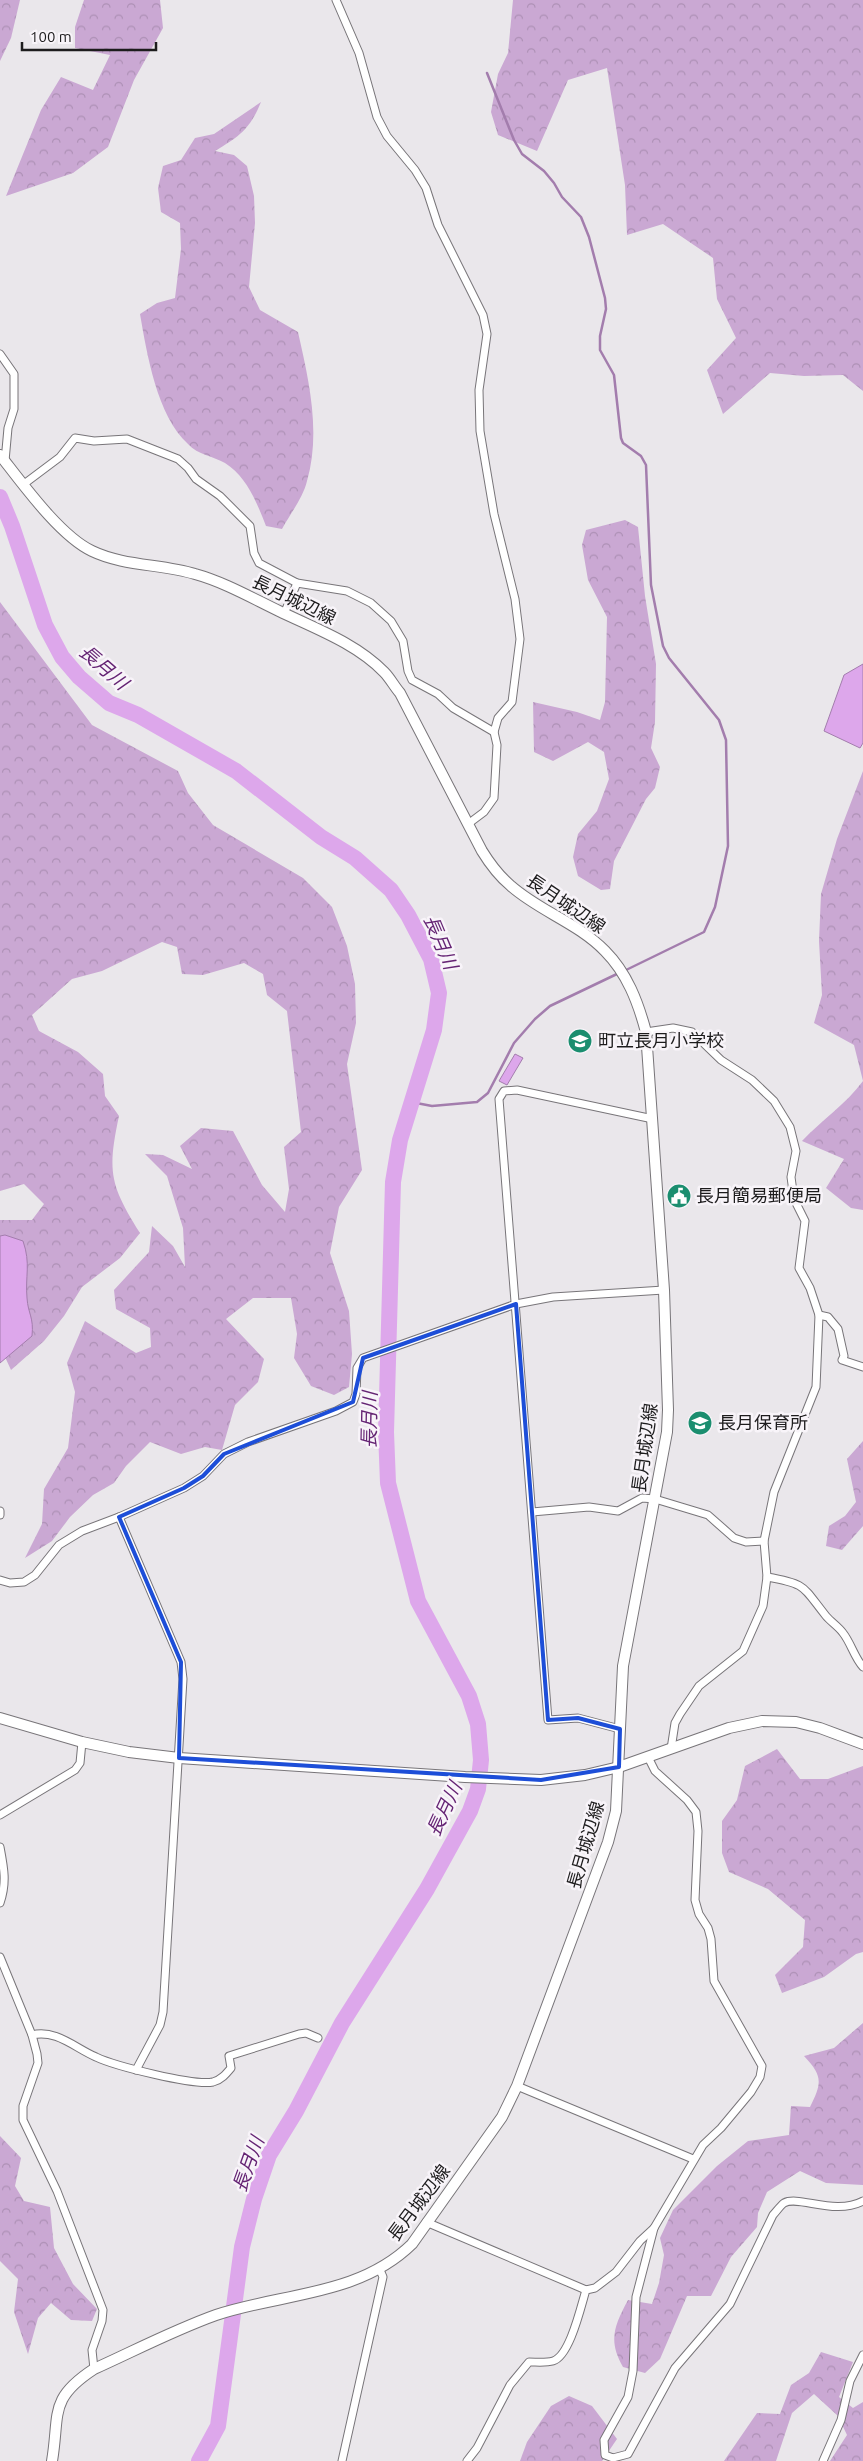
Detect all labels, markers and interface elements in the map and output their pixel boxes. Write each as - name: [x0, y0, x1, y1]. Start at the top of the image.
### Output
- scale bar: [22, 20, 156, 52]
- text: 100 m: [30, 28, 72, 45]
- street label: 長月城辺線: [250, 570, 339, 628]
- water label: 長月川: [75, 640, 134, 695]
- street label: 長月城辺線: [524, 870, 609, 937]
- water label: 長月川: [420, 911, 463, 974]
- school or university icon: 町立長月小学校: [567, 1028, 593, 1054]
- place label: 町立長月小学校: [598, 1030, 724, 1050]
- public building icon: 長月簡易郵便局: [666, 1183, 692, 1209]
- place label: 長月簡易郵便局: [696, 1185, 822, 1205]
- water label: 長月川: [358, 1389, 381, 1449]
- street label: 長月城辺線: [628, 1402, 660, 1494]
- school or university icon: 長月保育所: [687, 1410, 713, 1436]
- place label: 長月保育所: [718, 1412, 808, 1432]
- water label: 長月川: [422, 1777, 467, 1839]
- street label: 長月城辺線: [563, 1799, 607, 1891]
- water label: 長月川: [228, 2132, 269, 2195]
- street label: 長月城辺線: [383, 2160, 453, 2244]

